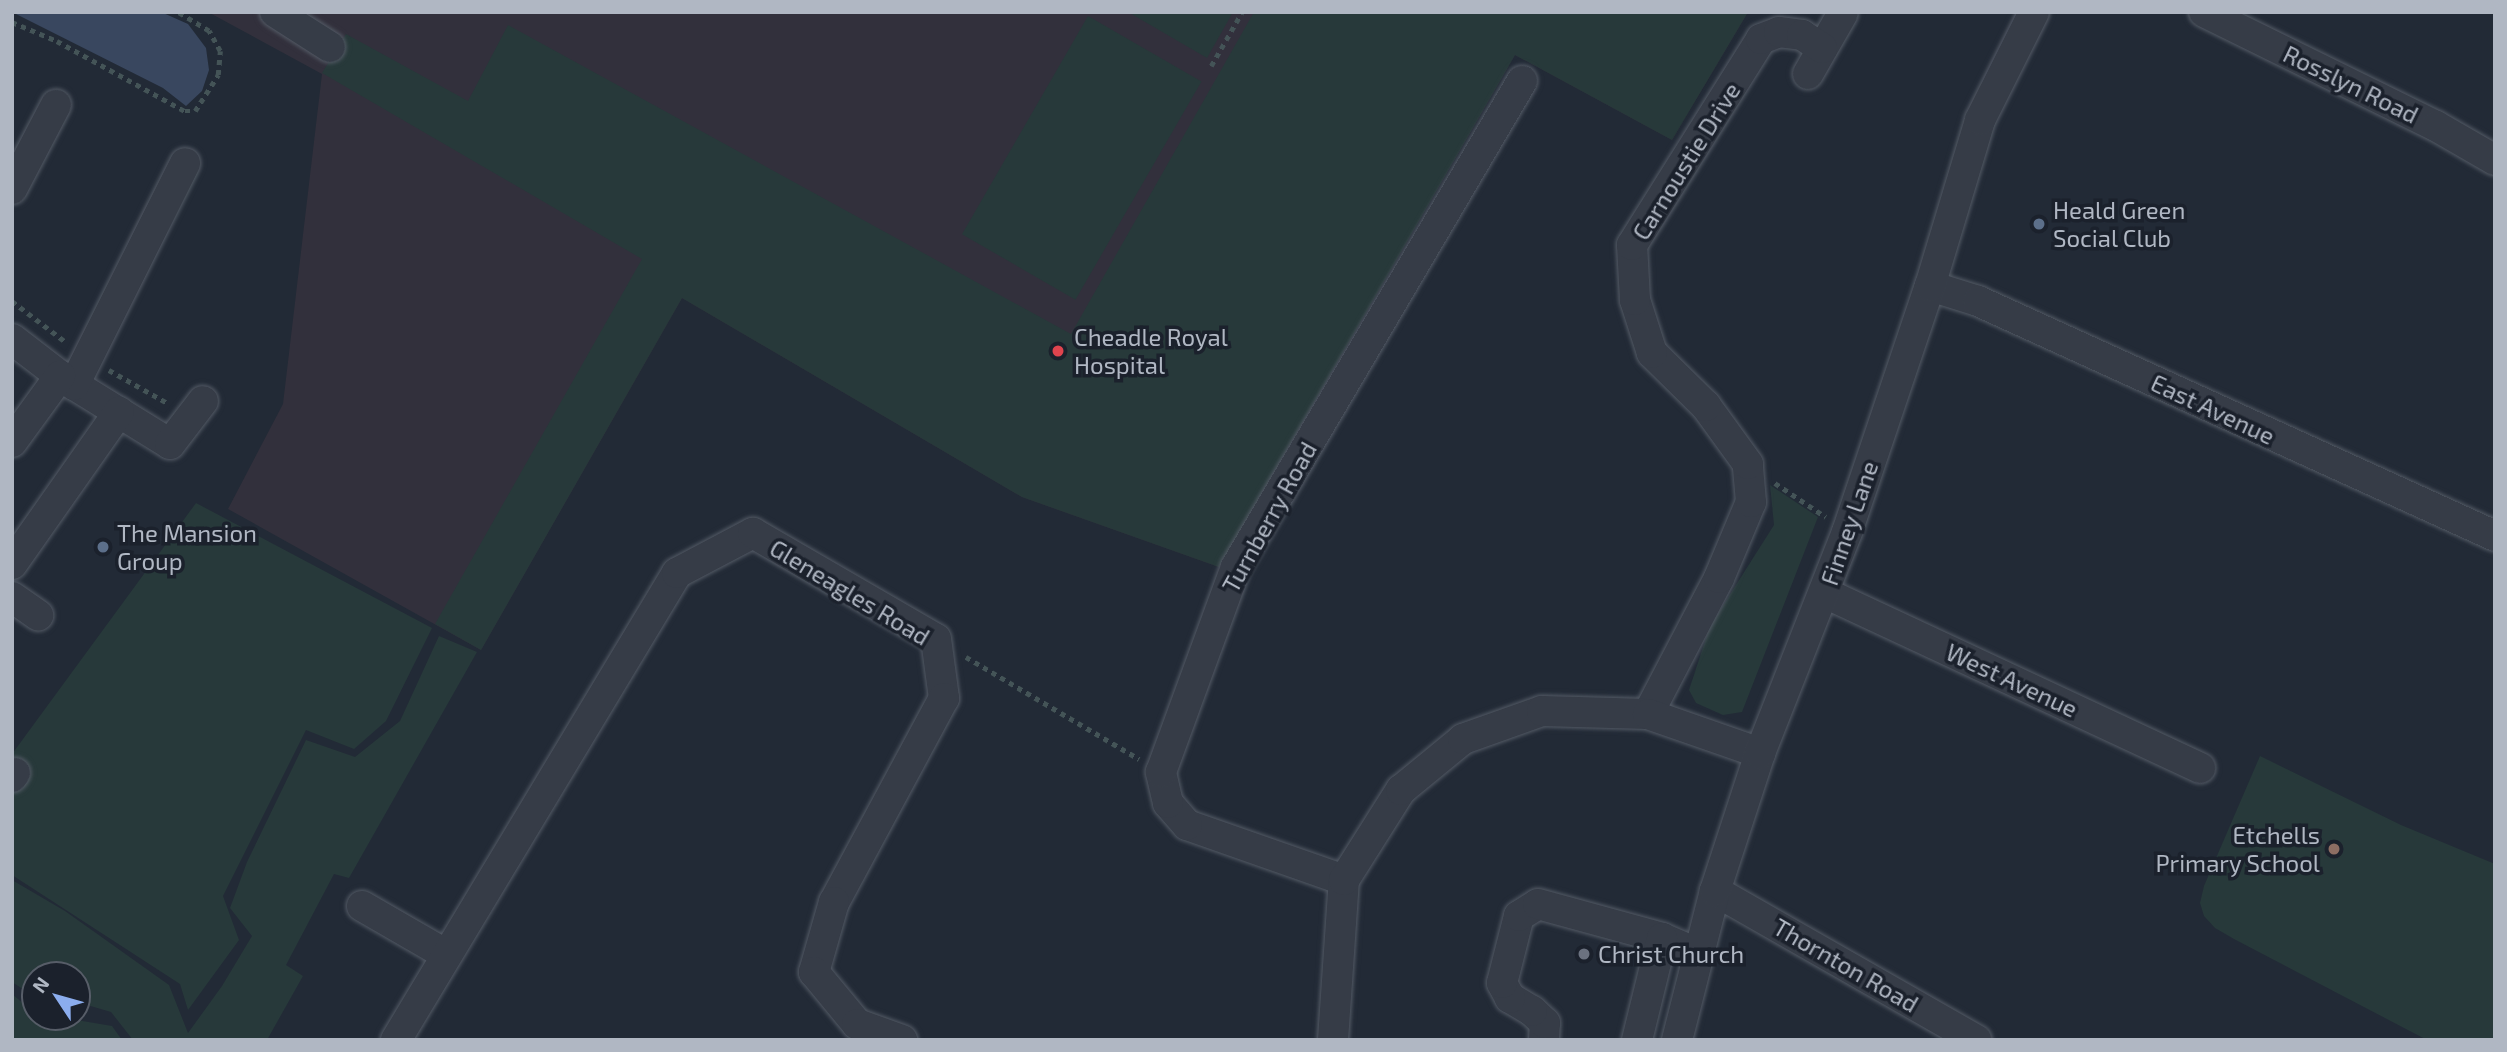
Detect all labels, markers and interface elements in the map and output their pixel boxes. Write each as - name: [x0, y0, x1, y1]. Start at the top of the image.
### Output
- street label: Rosslyn Road: [2279, 39, 2423, 129]
- street label: Carnoustie Drive: [1626, 77, 1746, 245]
- place label: Heald Green Social Club: [2053, 196, 2185, 252]
- marker: Heald Green Social Club: [2031, 216, 2047, 232]
- place label: Cheadle Royal Hospital: [1074, 323, 1228, 379]
- marker: Cheadle Royal Hospital: [1048, 341, 1068, 361]
- street label: East Avenue: [2146, 368, 2280, 450]
- street label: Turnberry Road: [1216, 436, 1322, 598]
- street label: Finney Lane: [1814, 457, 1884, 589]
- place label: The Mansion Group: [117, 519, 257, 575]
- street label: Gleneagles Road: [765, 533, 935, 651]
- marker: The Mansion Group: [95, 539, 111, 555]
- street label: West Avenue: [1941, 637, 2083, 723]
- place label: Etchells Primary School: [2155, 821, 2320, 877]
- marker: Etchells Primary School: [2326, 841, 2342, 857]
- street label: Thornton Road: [1768, 912, 1924, 1018]
- place label: Christ Church: [1598, 940, 1744, 968]
- marker: Christ Church: [1576, 946, 1592, 962]
- north arrow: [21, 961, 91, 1031]
- text: N: [27, 972, 54, 997]

